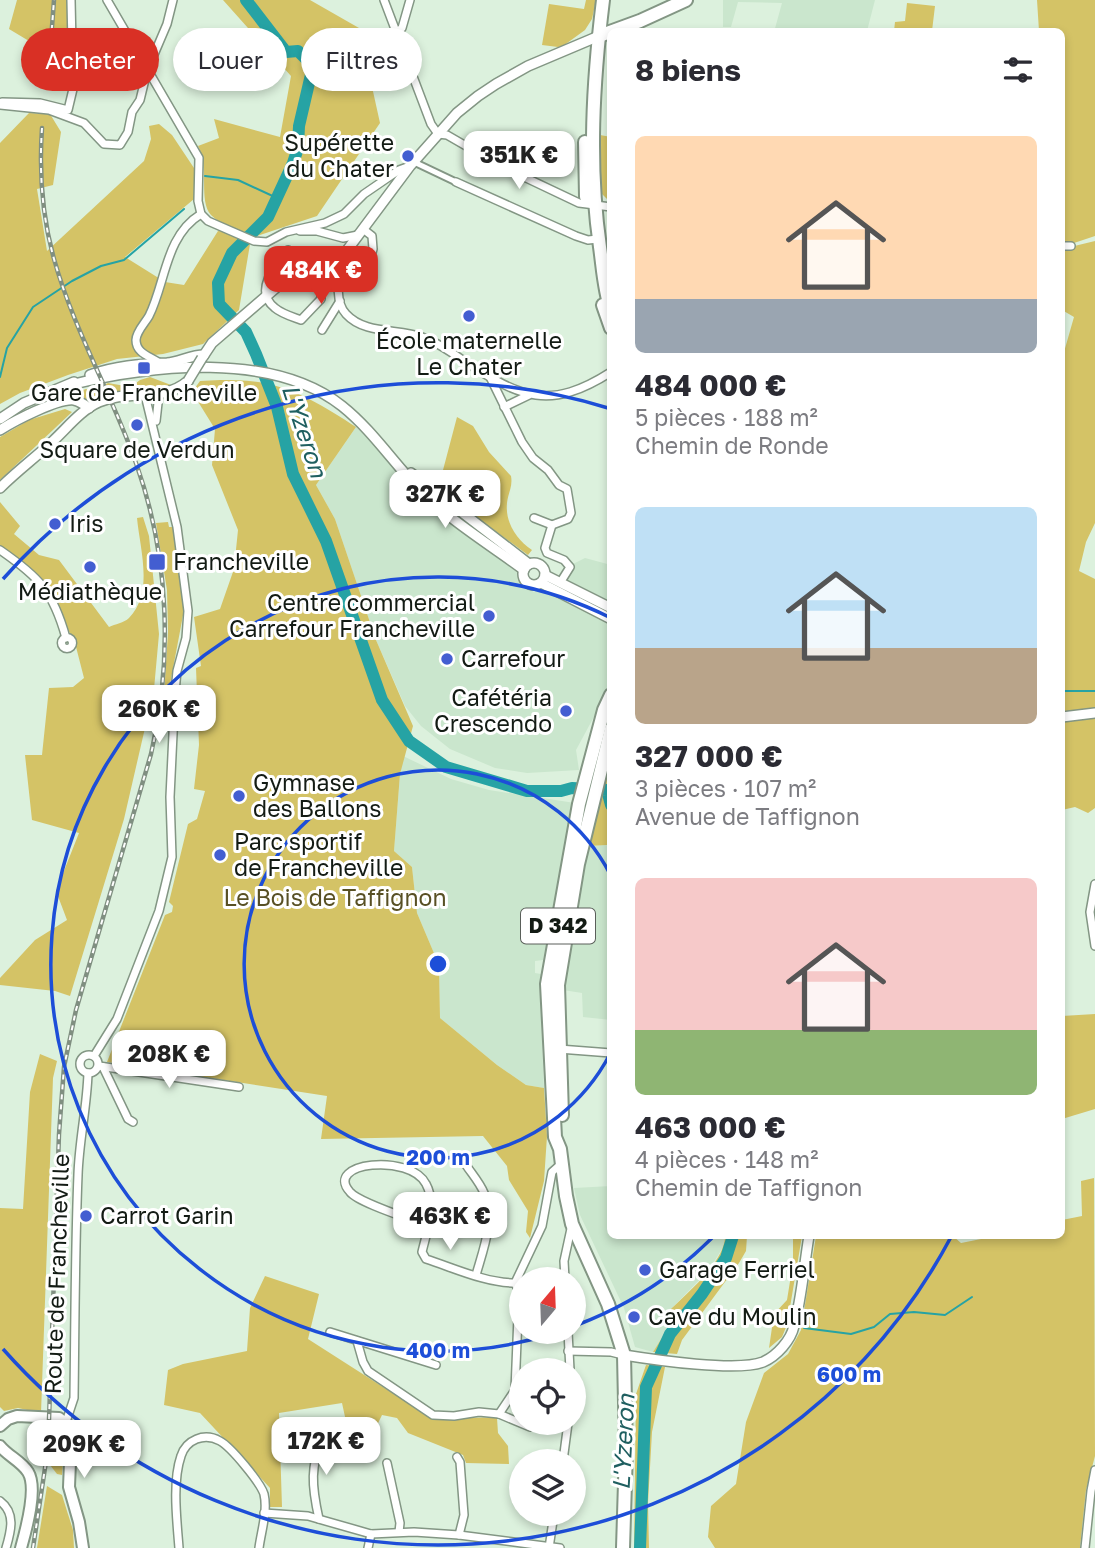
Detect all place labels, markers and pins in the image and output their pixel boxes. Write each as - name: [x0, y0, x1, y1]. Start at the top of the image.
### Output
- place label: Supérette du Chater: [284, 128, 394, 182]
- pin: 351K €: [462, 132, 576, 191]
- marker: Supérette du Chater: [400, 148, 416, 164]
- pin: 484K €: [264, 246, 378, 306]
- marker: École maternelle Le Chater: [461, 308, 477, 324]
- place label: École maternelle Le Chater: [376, 326, 562, 380]
- marker: Gare de Francheville: [136, 360, 152, 376]
- place label: Gare de Francheville: [31, 378, 257, 406]
- marker: Square de Verdun: [129, 417, 145, 433]
- place label: Square de Verdun: [39, 435, 235, 463]
- pin: 327K €: [388, 470, 502, 530]
- place label: Iris: [69, 509, 104, 537]
- marker: Iris: [47, 516, 63, 532]
- place label: Francheville: [173, 547, 309, 575]
- marker: Francheville: [147, 552, 167, 572]
- marker: Médiathèque: [82, 559, 98, 575]
- place label: Médiathèque: [18, 577, 162, 605]
- place label: Centre commercial Carrefour Francheville: [229, 588, 475, 642]
- marker: Centre commercial Carrefour Francheville: [481, 608, 497, 624]
- place label: Carrefour: [461, 644, 565, 672]
- marker: Carrefour: [439, 651, 455, 667]
- place label: Cafétéria Crescendo: [434, 683, 552, 737]
- pin: 260K €: [102, 686, 216, 745]
- marker: Cafétéria Crescendo: [558, 703, 574, 719]
- place label: Gymnase des Ballons: [253, 768, 381, 822]
- marker: Gymnase des Ballons: [231, 788, 247, 804]
- place label: Parc sportif de Francheville: [234, 827, 403, 881]
- marker: Parc sportif de Francheville: [212, 847, 228, 863]
- centre of rings: [426, 952, 450, 976]
- pin: 208K €: [112, 1030, 226, 1090]
- pin: 463K €: [393, 1192, 507, 1252]
- place label: Carrot Garin: [100, 1201, 234, 1229]
- marker: Carrot Garin: [78, 1208, 94, 1224]
- place label: Garage Ferriel: [659, 1255, 815, 1283]
- marker: Garage Ferriel: [637, 1262, 653, 1278]
- place label: Cave du Moulin: [648, 1302, 817, 1330]
- marker: Cave du Moulin: [626, 1309, 642, 1325]
- pin: 172K €: [269, 1418, 383, 1477]
- pin: 209K €: [27, 1420, 141, 1480]

